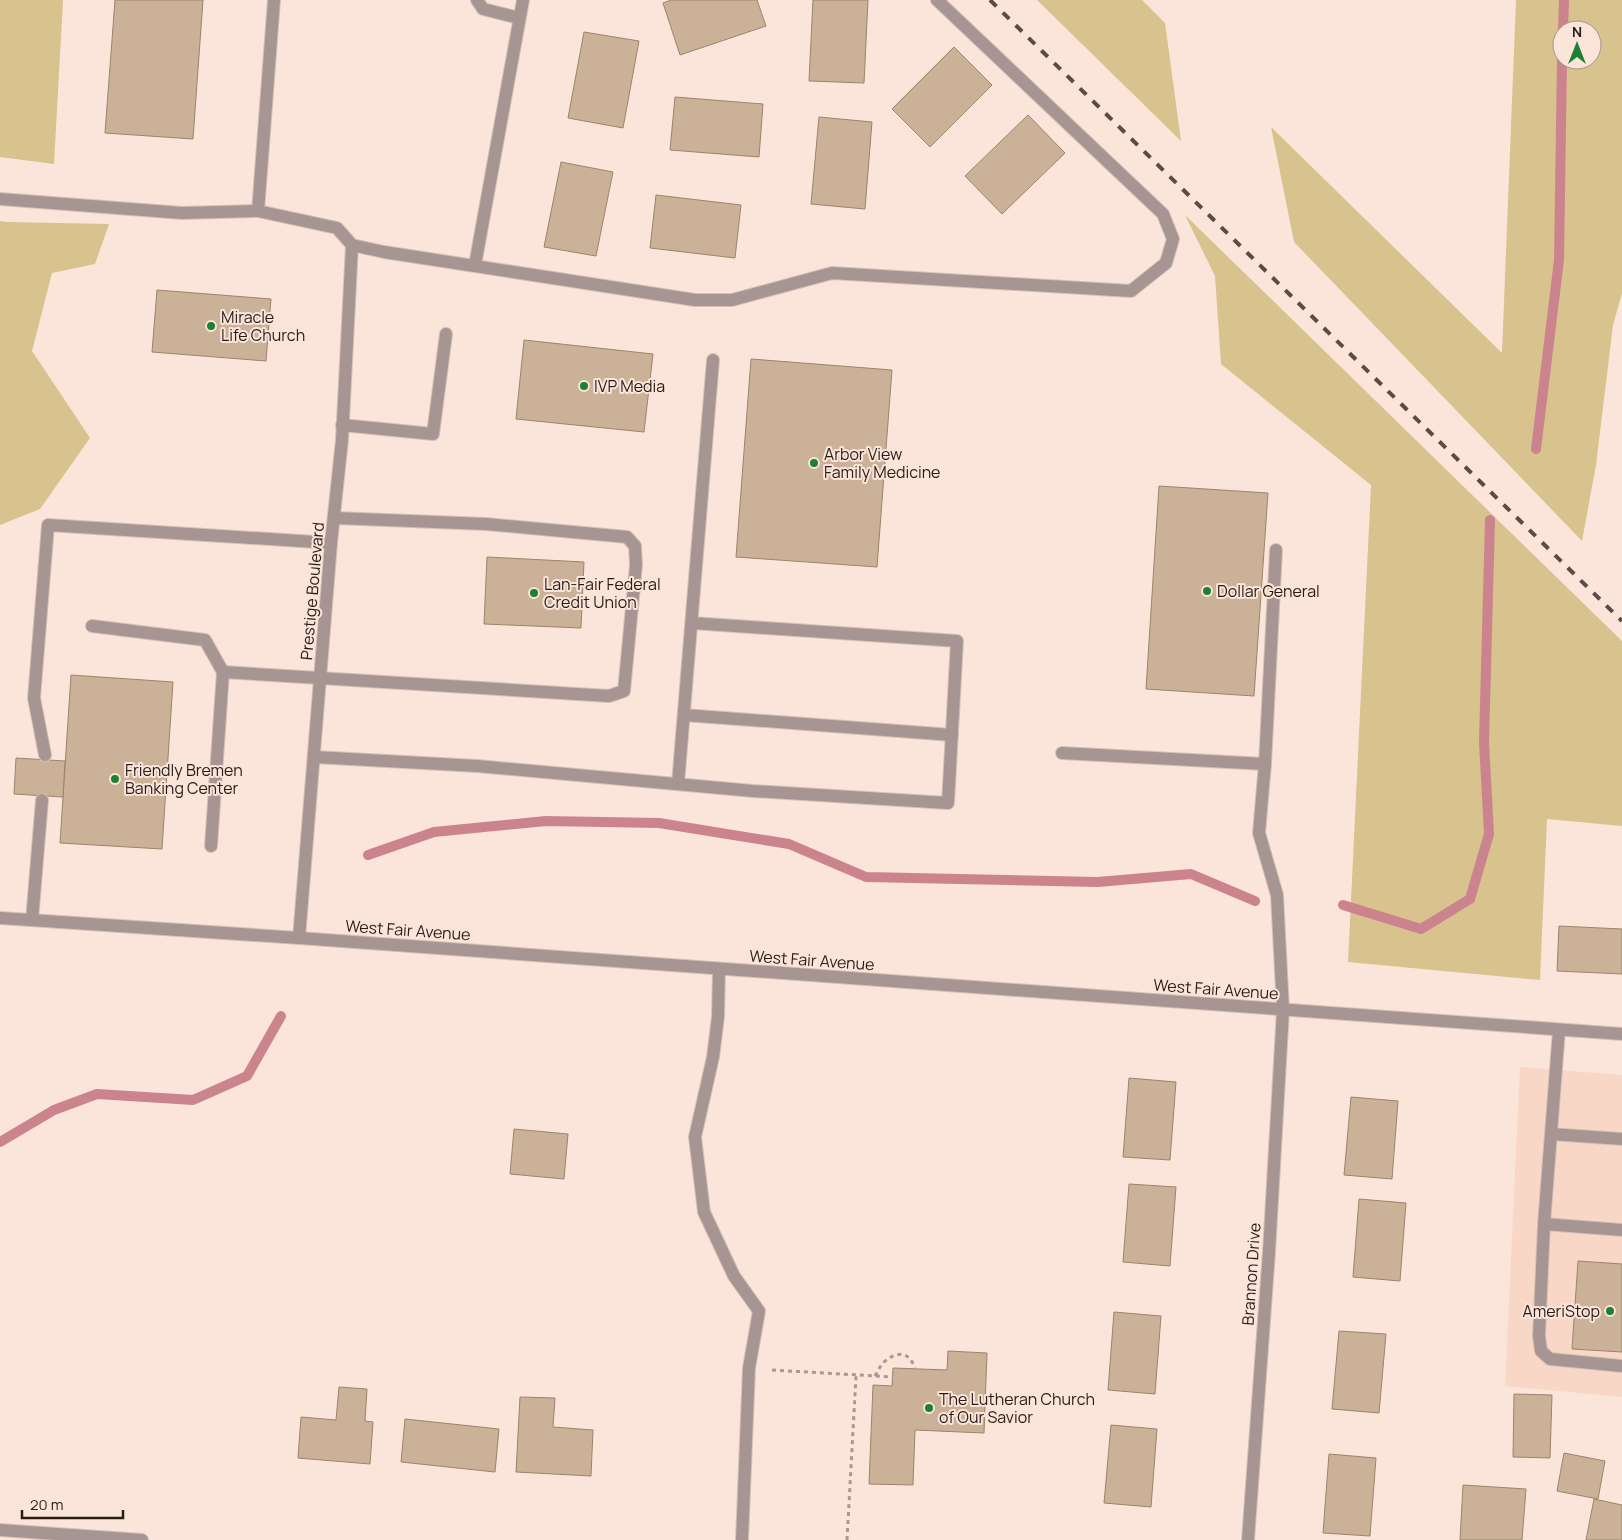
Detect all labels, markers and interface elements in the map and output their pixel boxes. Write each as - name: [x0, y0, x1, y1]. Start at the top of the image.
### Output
- north arrow: [1552, 20, 1602, 70]
- text: N: [1572, 22, 1582, 41]
- place label: Miracle Life Church: [221, 306, 305, 346]
- marker: Miracle Life Church: [205, 320, 217, 332]
- place label: IVP Media: [594, 375, 665, 397]
- marker: IVP Media: [578, 380, 590, 392]
- place label: Arbor View Family Medicine: [824, 443, 940, 483]
- marker: Arbor View Family Medicine: [808, 457, 820, 469]
- street label: Prestige Boulevard: [295, 521, 329, 661]
- place label: Lan-Fair Federal Credit Union: [544, 573, 661, 613]
- place label: Dollar General: [1217, 580, 1320, 602]
- marker: Dollar General: [1201, 585, 1213, 597]
- marker: Lan-Fair Federal Credit Union: [528, 587, 540, 599]
- place label: Friendly Bremen Banking Center: [125, 759, 243, 799]
- marker: Friendly Bremen Banking Center: [109, 773, 121, 785]
- street label: West Fair Avenue: [345, 915, 471, 945]
- street label: West Fair Avenue: [749, 945, 875, 975]
- street label: West Fair Avenue: [1153, 974, 1279, 1004]
- street label: Brannon Drive: [1236, 1222, 1266, 1326]
- place label: AmeriStop: [1523, 1300, 1600, 1322]
- marker: AmeriStop: [1604, 1305, 1616, 1317]
- place label: The Lutheran Church of Our Savior: [939, 1388, 1095, 1428]
- marker: The Lutheran Church of Our Savior: [923, 1402, 935, 1414]
- scale bar: [22, 1488, 124, 1520]
- text: 20 m: [30, 1494, 63, 1515]

